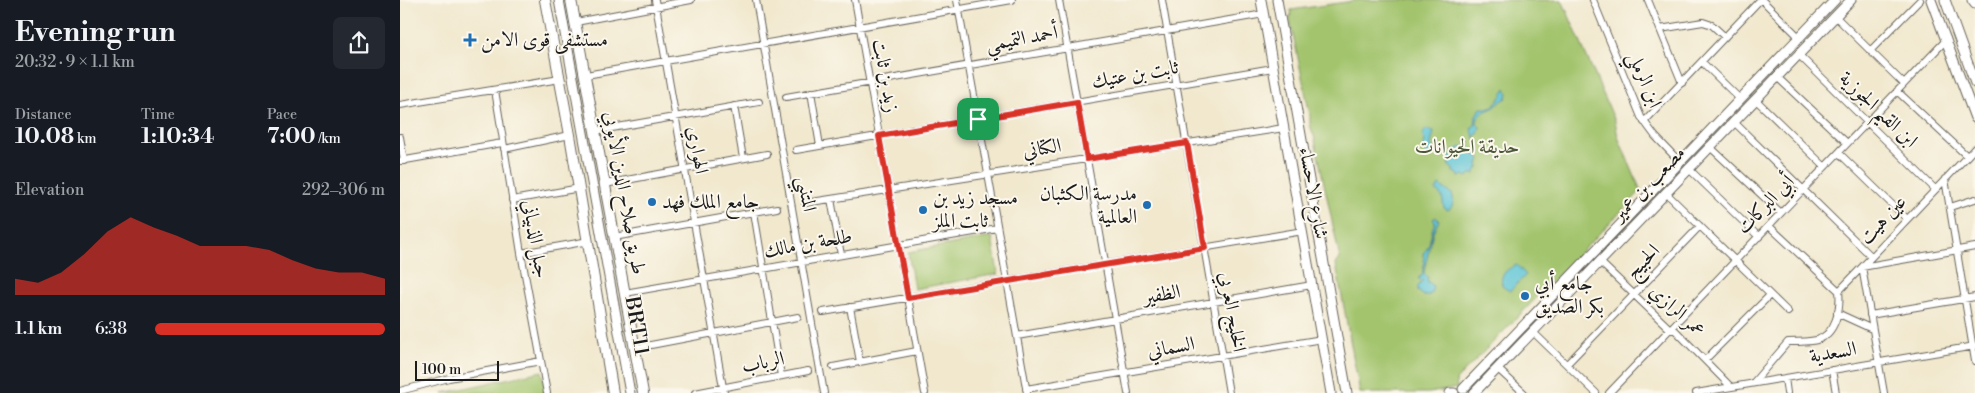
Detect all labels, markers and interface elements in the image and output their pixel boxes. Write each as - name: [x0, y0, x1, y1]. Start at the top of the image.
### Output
- text: Evening run: [15, 15, 176, 50]
- button: share: [333, 17, 385, 69]
- street label: أحمد التميمي: [983, 17, 1061, 63]
- place label: مستشفى قوى الامن: [481, 28, 608, 54]
- marker: مستشفى قوى الامن: [463, 33, 477, 47]
- street label: زيد بن ثابت: [866, 37, 904, 115]
- street label: ابن الرملي: [1615, 48, 1667, 114]
- text: 20:32 · 9 × 1.1 km: [15, 52, 135, 72]
- street label: ثابت بن عتيك: [1090, 55, 1181, 95]
- street label: ابن القيم الجوزية: [1829, 66, 1923, 158]
- pin: [957, 98, 999, 140]
- icon: arrive: [964, 105, 992, 133]
- text: Distance: [15, 106, 72, 124]
- text: Time: [141, 106, 175, 124]
- text: Pace: [267, 106, 297, 124]
- street label: طريق صلاح الدين الأيوبي: [593, 109, 655, 277]
- text: 10.08: [15, 124, 74, 150]
- text: 1:10:34: [141, 124, 214, 150]
- text: 7:00: [267, 124, 316, 150]
- street label: الهواري: [679, 124, 713, 176]
- text: km: [74, 130, 97, 148]
- text: /km: [316, 130, 341, 148]
- street label: الكتاني: [1021, 134, 1063, 166]
- park label: حديقة الحيوانات: [1415, 135, 1519, 160]
- street label: مصعب بن عمير: [1605, 141, 1691, 228]
- street label: شارع الاحساء: [1289, 145, 1333, 242]
- street label: أبي البركات: [1729, 168, 1802, 241]
- street label: المتنبي: [786, 174, 821, 215]
- text: Elevation: [15, 180, 84, 200]
- text: 292–306 m: [302, 180, 385, 200]
- place label: مدرسة الكثبان العالمية: [1040, 182, 1137, 230]
- place label: مسجد زيد بن ثابت الملز: [931, 186, 1018, 234]
- place label: جامع الملك فهد: [662, 190, 759, 219]
- street label: عين هيت: [1854, 190, 1912, 250]
- marker: جامع الملك فهد: [646, 196, 658, 208]
- street label: جبل الذبياني: [514, 198, 554, 281]
- marker: مدرسة الكثبان العالمية: [1141, 199, 1153, 211]
- marker: مسجد زيد بن ثابت الملز: [917, 204, 929, 216]
- street label: طلحة بن مالك: [762, 224, 854, 264]
- street label: الحبيج: [1620, 239, 1669, 288]
- place label: جامع أبي بكر الصديق: [1535, 269, 1604, 320]
- street label: الخليج العربي: [1209, 270, 1251, 355]
- street label: الظفير: [1139, 279, 1183, 311]
- street label: عمر الرازي: [1642, 279, 1710, 344]
- marker: جامع أبي بكر الصديق: [1519, 290, 1531, 302]
- street label: BRT11: [618, 293, 654, 358]
- text: 1.1 km: [15, 319, 62, 339]
- text: 6:38: [95, 319, 127, 339]
- street label: السماني: [1145, 332, 1197, 366]
- street label: السعدية: [1808, 337, 1858, 369]
- street label: الرباب: [739, 347, 787, 379]
- scale bar: [415, 358, 499, 381]
- text: 100 m: [422, 361, 461, 379]

